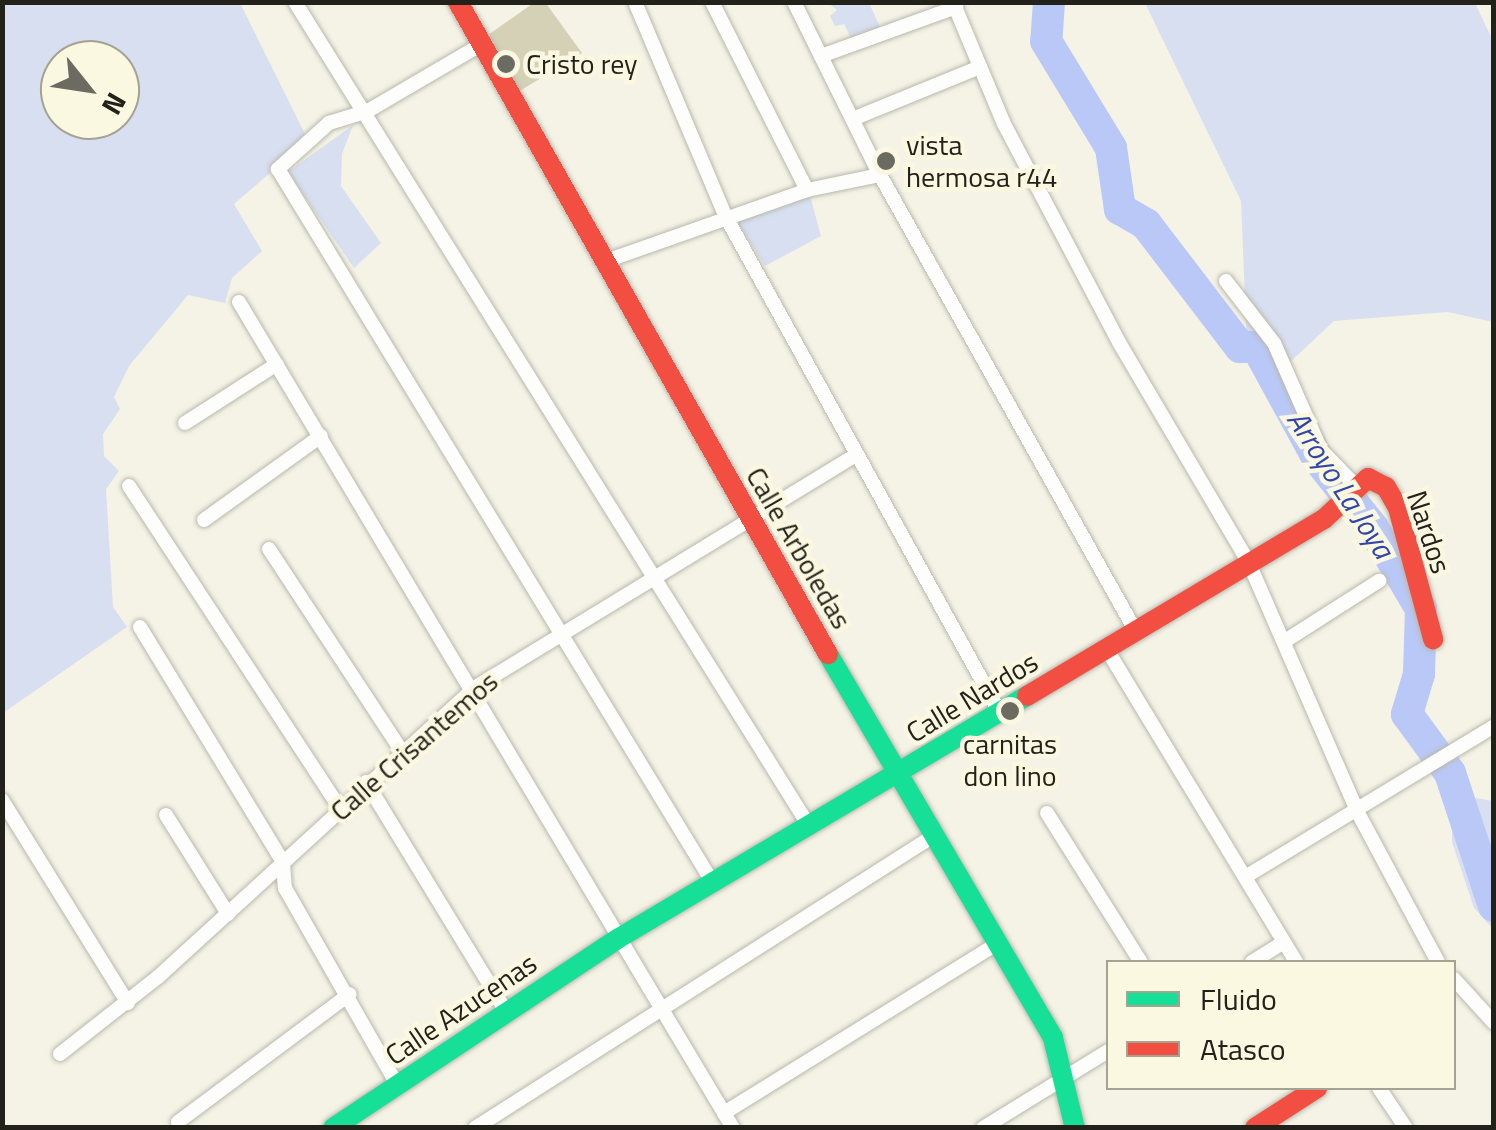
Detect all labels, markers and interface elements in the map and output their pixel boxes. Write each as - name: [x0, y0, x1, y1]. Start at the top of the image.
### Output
- north arrow: [40, 40, 140, 140]
- place label: Cristo rey: [526, 47, 638, 81]
- marker: Cristo rey: [495, 53, 517, 75]
- text: N: [91, 85, 138, 123]
- place label: vista hermosa r44: [906, 128, 1057, 194]
- marker: vista hermosa r44: [875, 150, 897, 172]
- water label: Arroyo La Joya: [1280, 403, 1402, 565]
- street label: Calle Arboledas: [739, 461, 859, 635]
- street label: Nardos: [1400, 486, 1458, 578]
- street label: Calle Nardos: [900, 645, 1044, 749]
- street label: Calle Crisantemos: [324, 664, 504, 828]
- marker: carnitas don lino: [999, 700, 1021, 722]
- place label: carnitas don lino: [963, 727, 1057, 793]
- street label: Calle Azucenas: [379, 946, 543, 1072]
- legend: [1106, 960, 1456, 1090]
- text: Fluido: [1200, 976, 1277, 1022]
- text: Atasco: [1200, 1026, 1286, 1072]

